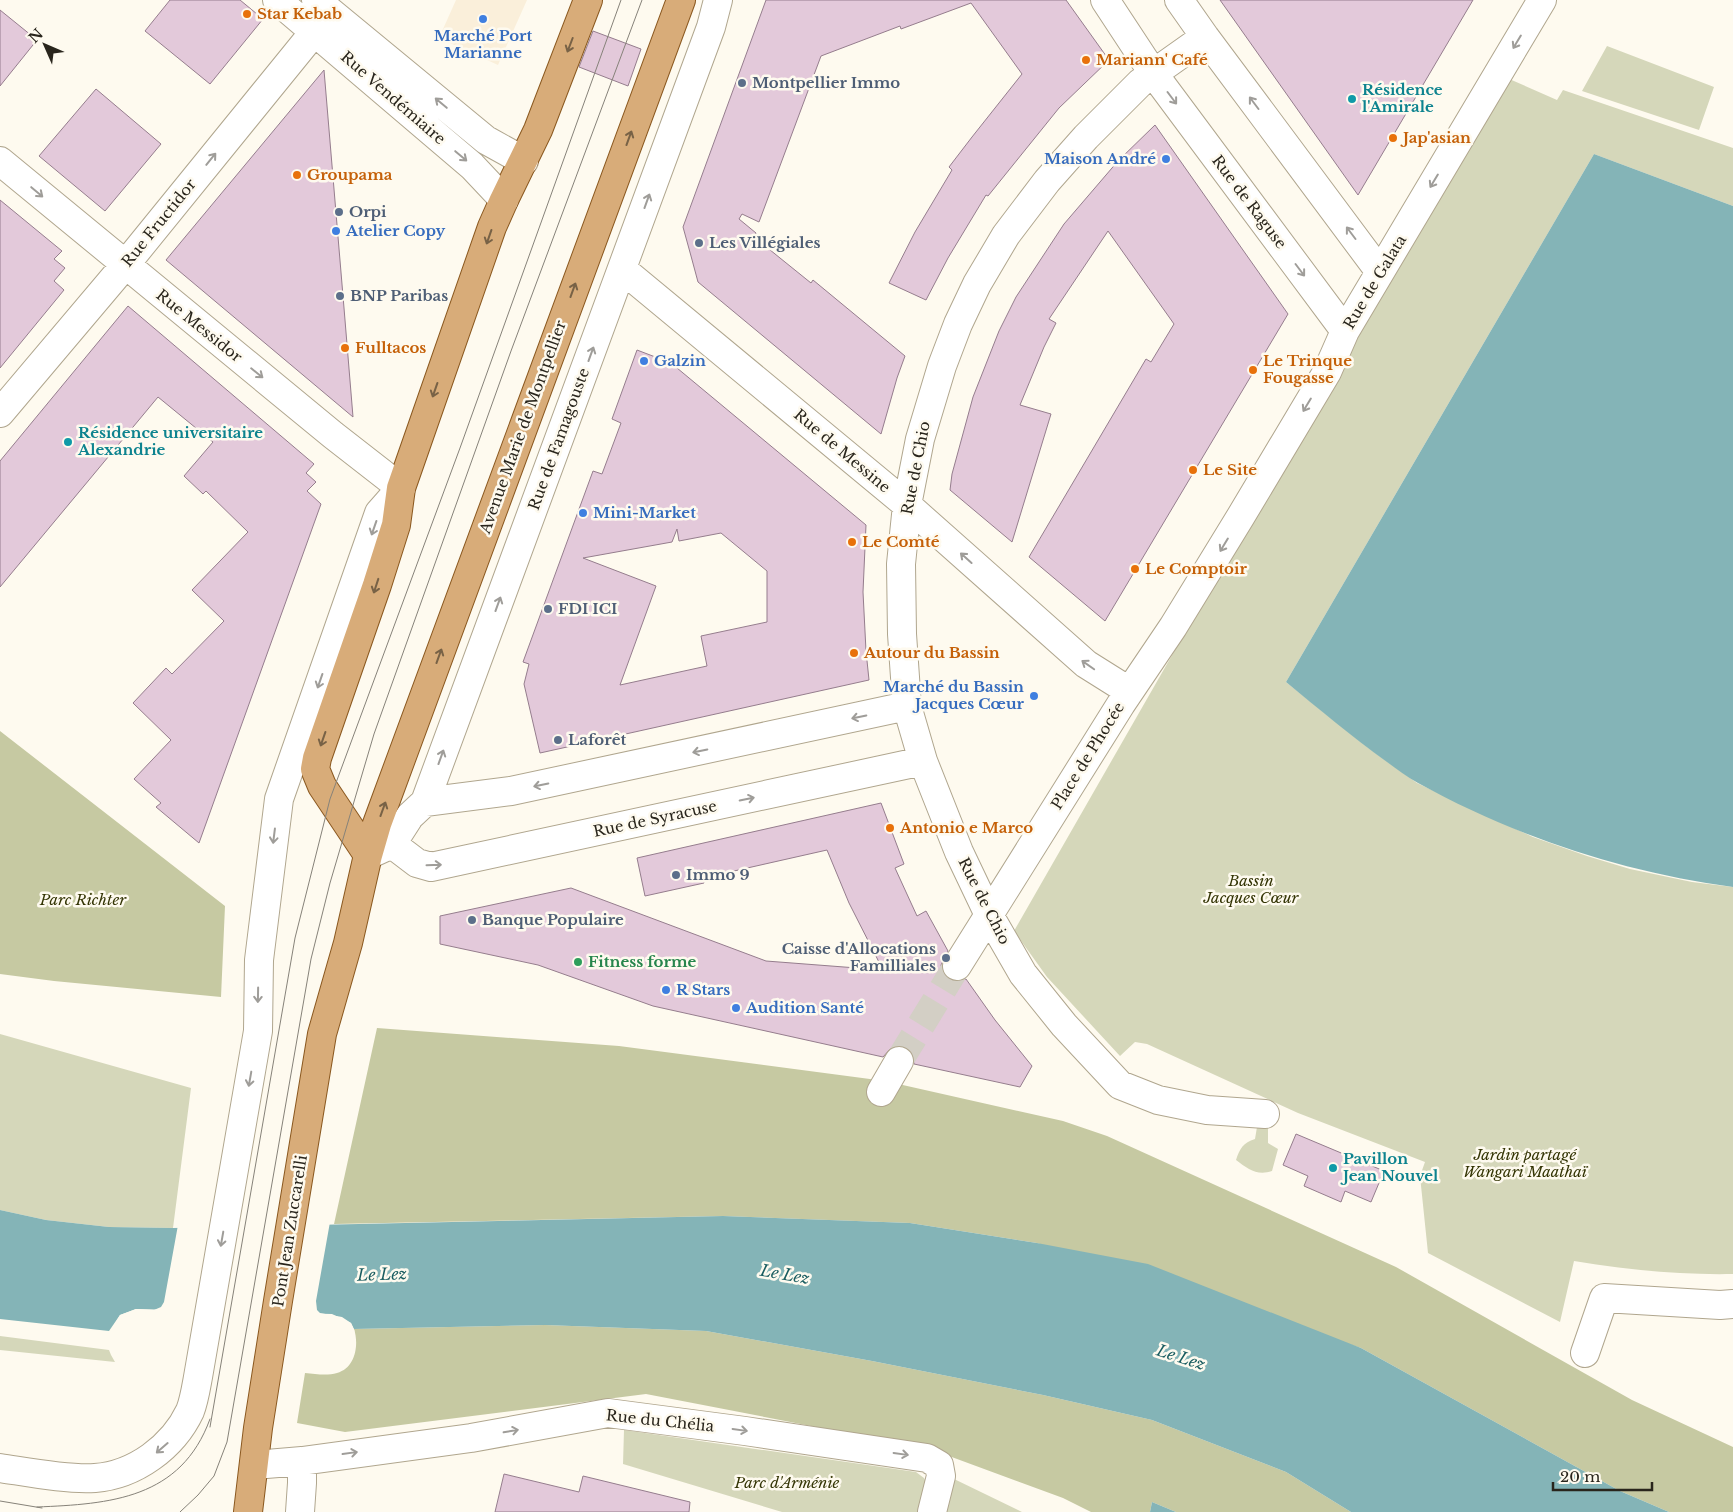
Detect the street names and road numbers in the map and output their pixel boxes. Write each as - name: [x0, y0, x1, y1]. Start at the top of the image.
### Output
- street label: Rue Vendémiaire: [337, 47, 450, 148]
- street label: Rue de Raguse: [1208, 151, 1291, 252]
- street label: Rue Fructidor: [117, 174, 200, 271]
- street label: Rue de Galata: [1339, 231, 1410, 332]
- street label: Rue Messidor: [152, 285, 247, 367]
- street label: Avenue Marie de Montpellier: [475, 317, 570, 537]
- street label: Rue de Famagouste: [524, 365, 593, 512]
- street label: Rue de Messine: [790, 405, 894, 496]
- street label: Rue de Chio: [897, 419, 934, 516]
- street label: Place de Phocée: [1047, 698, 1128, 813]
- street label: Rue de Syracuse: [591, 796, 718, 841]
- street label: Rue de Chio: [954, 854, 1015, 948]
- street label: Pont Jean Zuccarelli: [268, 1154, 311, 1308]
- street label: Rue du Chélia: [605, 1405, 716, 1436]

